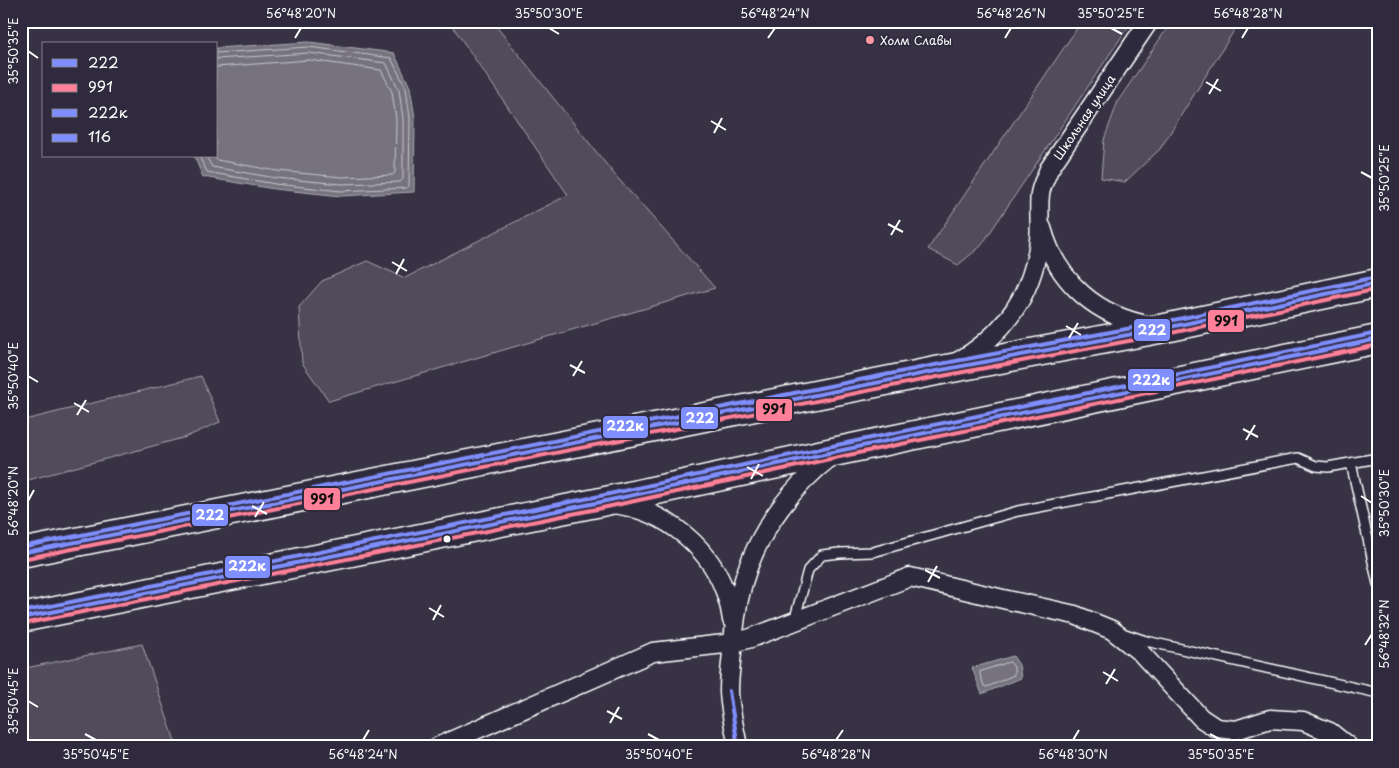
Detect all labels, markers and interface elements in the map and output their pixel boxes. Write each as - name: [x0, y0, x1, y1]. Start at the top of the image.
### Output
- text: 56°48'20"N: [266, 4, 336, 22]
- text: 35°50'30"E: [515, 4, 583, 22]
- text: 56°48'24"N: [740, 4, 810, 22]
- text: 56°48'26"N: [976, 4, 1046, 22]
- text: 35°50'25"E: [1077, 4, 1145, 22]
- text: 56°48'28"N: [1213, 4, 1283, 22]
- text: 35°50'35"E: [4, 17, 22, 85]
- place label: Холм Славы: [880, 31, 952, 49]
- marker: Холм Славы: [864, 34, 876, 46]
- legend: [42, 42, 218, 158]
- text: 222: [88, 50, 119, 73]
- street label: Школьная улица: [1049, 70, 1120, 163]
- text: 991: [88, 74, 113, 97]
- text: 222к: [88, 100, 128, 123]
- text: 116: [88, 124, 111, 147]
- text: 35°50'25"E: [1375, 144, 1393, 212]
- line badge: 991: [1207, 309, 1245, 333]
- text: 991: [1214, 310, 1238, 331]
- line badge: 222: [1133, 318, 1171, 342]
- text: 222: [1138, 319, 1167, 340]
- text: 35°50'40"E: [4, 342, 22, 410]
- line badge: 222к: [1127, 368, 1175, 392]
- text: 222к: [1132, 369, 1170, 390]
- line badge: 991: [755, 398, 793, 422]
- text: 991: [762, 398, 786, 419]
- line badge: 222: [680, 406, 719, 430]
- text: 222: [686, 407, 715, 428]
- line badge: 222к: [602, 415, 649, 439]
- text: 222к: [606, 415, 644, 436]
- text: 56°48'20"N: [4, 466, 22, 536]
- text: 35°50'30"E: [1375, 469, 1393, 537]
- line badge: 991: [303, 487, 341, 511]
- text: 991: [310, 488, 334, 509]
- line badge: 222: [191, 503, 229, 527]
- text: 222: [196, 504, 225, 525]
- unlabelled marker: [442, 534, 452, 544]
- line badge: 222к: [224, 555, 271, 579]
- text: 222к: [228, 555, 266, 576]
- text: 56°48'32"N: [1375, 599, 1393, 669]
- text: 35°50'45"E: [4, 668, 22, 734]
- text: 35°50'45"E: [63, 745, 129, 763]
- text: 56°48'24"N: [328, 745, 398, 763]
- text: 35°50'40"E: [625, 745, 693, 763]
- text: 56°48'28"N: [801, 745, 871, 763]
- text: 56°48'30"N: [1038, 745, 1108, 763]
- text: 35°50'35"E: [1187, 745, 1255, 763]

